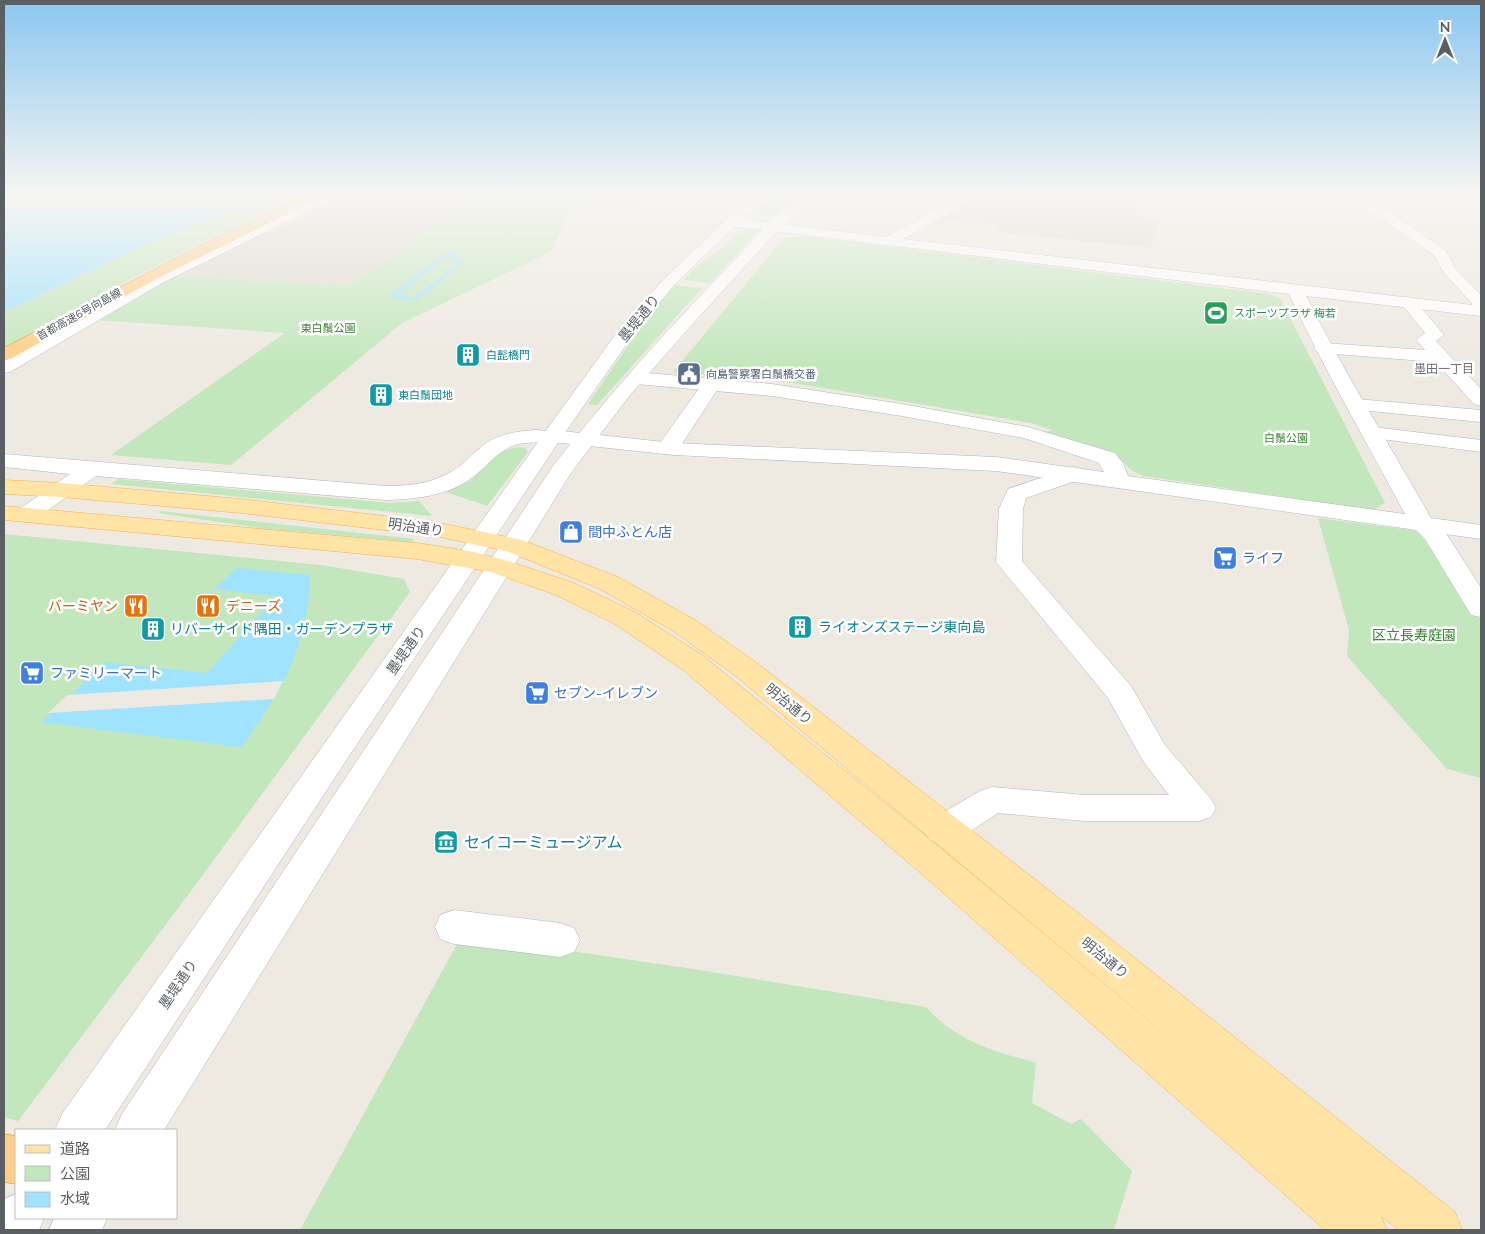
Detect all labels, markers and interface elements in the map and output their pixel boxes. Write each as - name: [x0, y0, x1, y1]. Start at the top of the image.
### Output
- north arrow: [1420, 15, 1470, 65]
- text: N: [1440, 18, 1450, 36]
- street label: 首都高速6号向島線: [34, 285, 124, 343]
- street label: 墨堤通り: [614, 291, 664, 345]
- sports icon: スポーツプラザ 梅若: [1203, 300, 1229, 326]
- place label: スポーツプラザ 梅若: [1234, 306, 1336, 320]
- park label: 東白鬚公園: [301, 321, 356, 335]
- building icon: 白髭橋門: [455, 342, 481, 368]
- place label: 白髭橋門: [486, 348, 530, 362]
- public building icon: 向島警察署白鬚橋交番: [676, 361, 702, 387]
- district label: 墨田一丁目: [1414, 361, 1474, 376]
- place label: 向島警察署白鬚橋交番: [706, 367, 816, 381]
- building icon: 東白鬚団地: [368, 382, 394, 408]
- place label: 東白鬚団地: [398, 388, 453, 402]
- park label: 白鬚公園: [1264, 431, 1308, 445]
- street label: 明治通り: [387, 514, 445, 540]
- shop icon: 間中ふとん店: [558, 519, 584, 545]
- place label: 間中ふとん店: [588, 523, 672, 541]
- supermarket icon: ライフ: [1212, 545, 1238, 571]
- place label: ライフ: [1242, 549, 1284, 567]
- restaurant icon: バーミヤン: [123, 593, 149, 619]
- restaurant icon: デニーズ: [195, 593, 221, 619]
- place label: バーミヤン: [48, 597, 118, 615]
- place label: デニーズ: [226, 597, 281, 615]
- building icon: ライオンズステージ東向島: [787, 614, 813, 640]
- building icon: リバーサイド隅田・ガーデンプラザ: [140, 616, 166, 642]
- place label: ライオンズステージ東向島: [818, 618, 985, 636]
- place label: リバーサイド隅田・ガーデンプラザ: [170, 620, 393, 638]
- street label: 墨堤通り: [383, 622, 429, 678]
- park label: 区立長寿庭園: [1372, 626, 1456, 644]
- supermarket icon: ファミリーマート: [19, 660, 45, 686]
- place label: ファミリーマート: [50, 664, 162, 682]
- street label: 明治通り: [762, 679, 816, 729]
- supermarket icon: セブン-イレブン: [524, 680, 550, 706]
- place label: セブン-イレブン: [554, 684, 658, 702]
- museum icon: セイコーミュージアム: [433, 829, 459, 855]
- place label: セイコーミュージアム: [464, 832, 623, 852]
- street label: 明治通り: [1078, 933, 1132, 983]
- street label: 墨堤通り: [155, 956, 201, 1012]
- legend: [15, 1129, 178, 1219]
- text: 道路: [60, 1139, 90, 1158]
- text: 公園: [60, 1164, 90, 1183]
- text: 水域: [60, 1189, 90, 1208]

